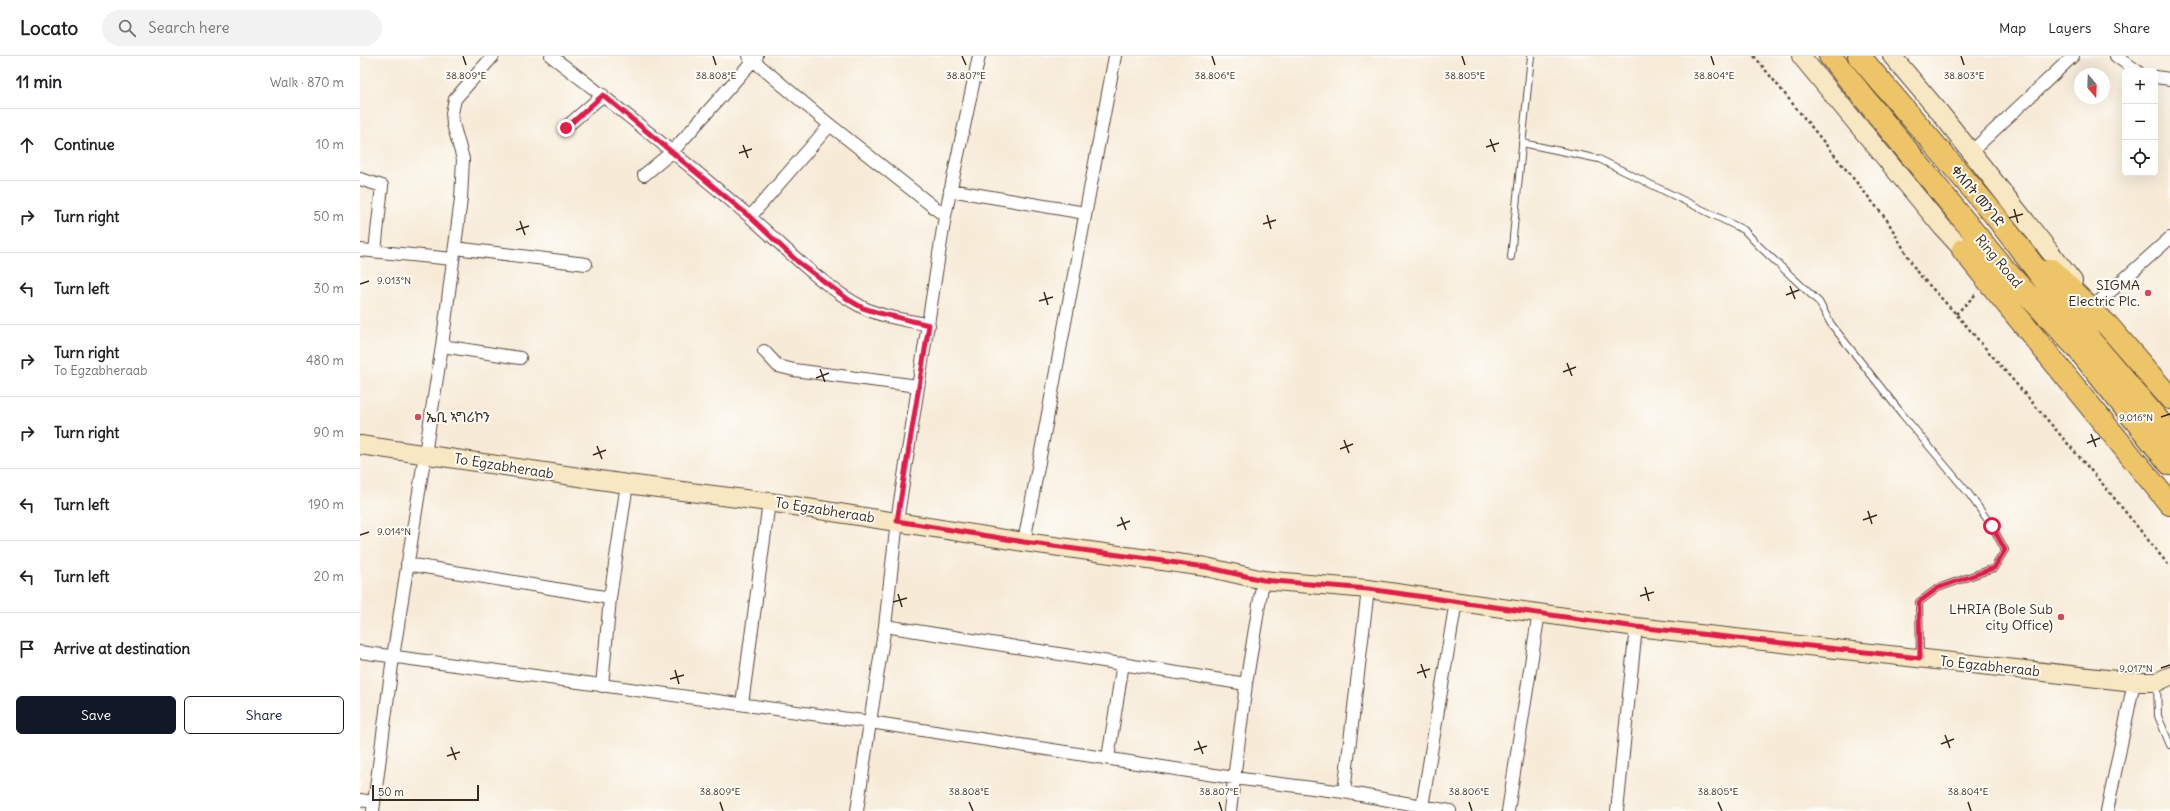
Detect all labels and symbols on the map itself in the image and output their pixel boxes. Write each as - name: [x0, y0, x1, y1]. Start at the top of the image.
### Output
- north arrow: [2074, 68, 2110, 104]
- text: 38.809°E: [446, 69, 487, 82]
- text: 38.808°E: [696, 69, 737, 82]
- text: 38.807°E: [946, 69, 986, 82]
- text: 38.806°E: [1195, 69, 1236, 82]
- text: 38.805°E: [1445, 69, 1486, 82]
- text: 38.804°E: [1694, 69, 1735, 82]
- text: 38.803°E: [1944, 69, 1984, 82]
- route end: [557, 119, 575, 137]
- street label: ቀለበት መንገድ: [1947, 162, 2009, 230]
- street label: Ring Road: [1971, 231, 2027, 291]
- text: 9.013°N: [377, 274, 411, 287]
- place label: SIGMA Electric Plc.: [2068, 276, 2140, 310]
- marker: SIGMA Electric Plc.: [2143, 288, 2153, 298]
- place label: ኤቢ ኣግሪኮን: [426, 408, 490, 426]
- text: 9.016°N: [2119, 411, 2153, 424]
- marker: ኤቢ ኣግሪኮን: [413, 412, 423, 422]
- street label: To Egzabheraab: [453, 449, 555, 483]
- street label: To Egzabheraab: [774, 493, 876, 527]
- route start: [1983, 517, 2001, 535]
- text: 9.014°N: [377, 525, 411, 538]
- place label: LHRIA (Bole Sub city Office): [1949, 600, 2053, 634]
- marker: LHRIA (Bole Sub city Office): [2056, 612, 2066, 622]
- street label: To Egzabheraab: [1939, 652, 2041, 680]
- text: 9.017°N: [2119, 662, 2153, 675]
- scale bar: [372, 783, 479, 802]
- text: 38.809°E: [700, 785, 741, 798]
- text: 38.808°E: [949, 785, 990, 798]
- text: 38.807°E: [1199, 785, 1239, 798]
- text: 38.806°E: [1449, 785, 1490, 798]
- text: 38.805°E: [1698, 785, 1739, 798]
- text: 38.804°E: [1948, 785, 1989, 798]

